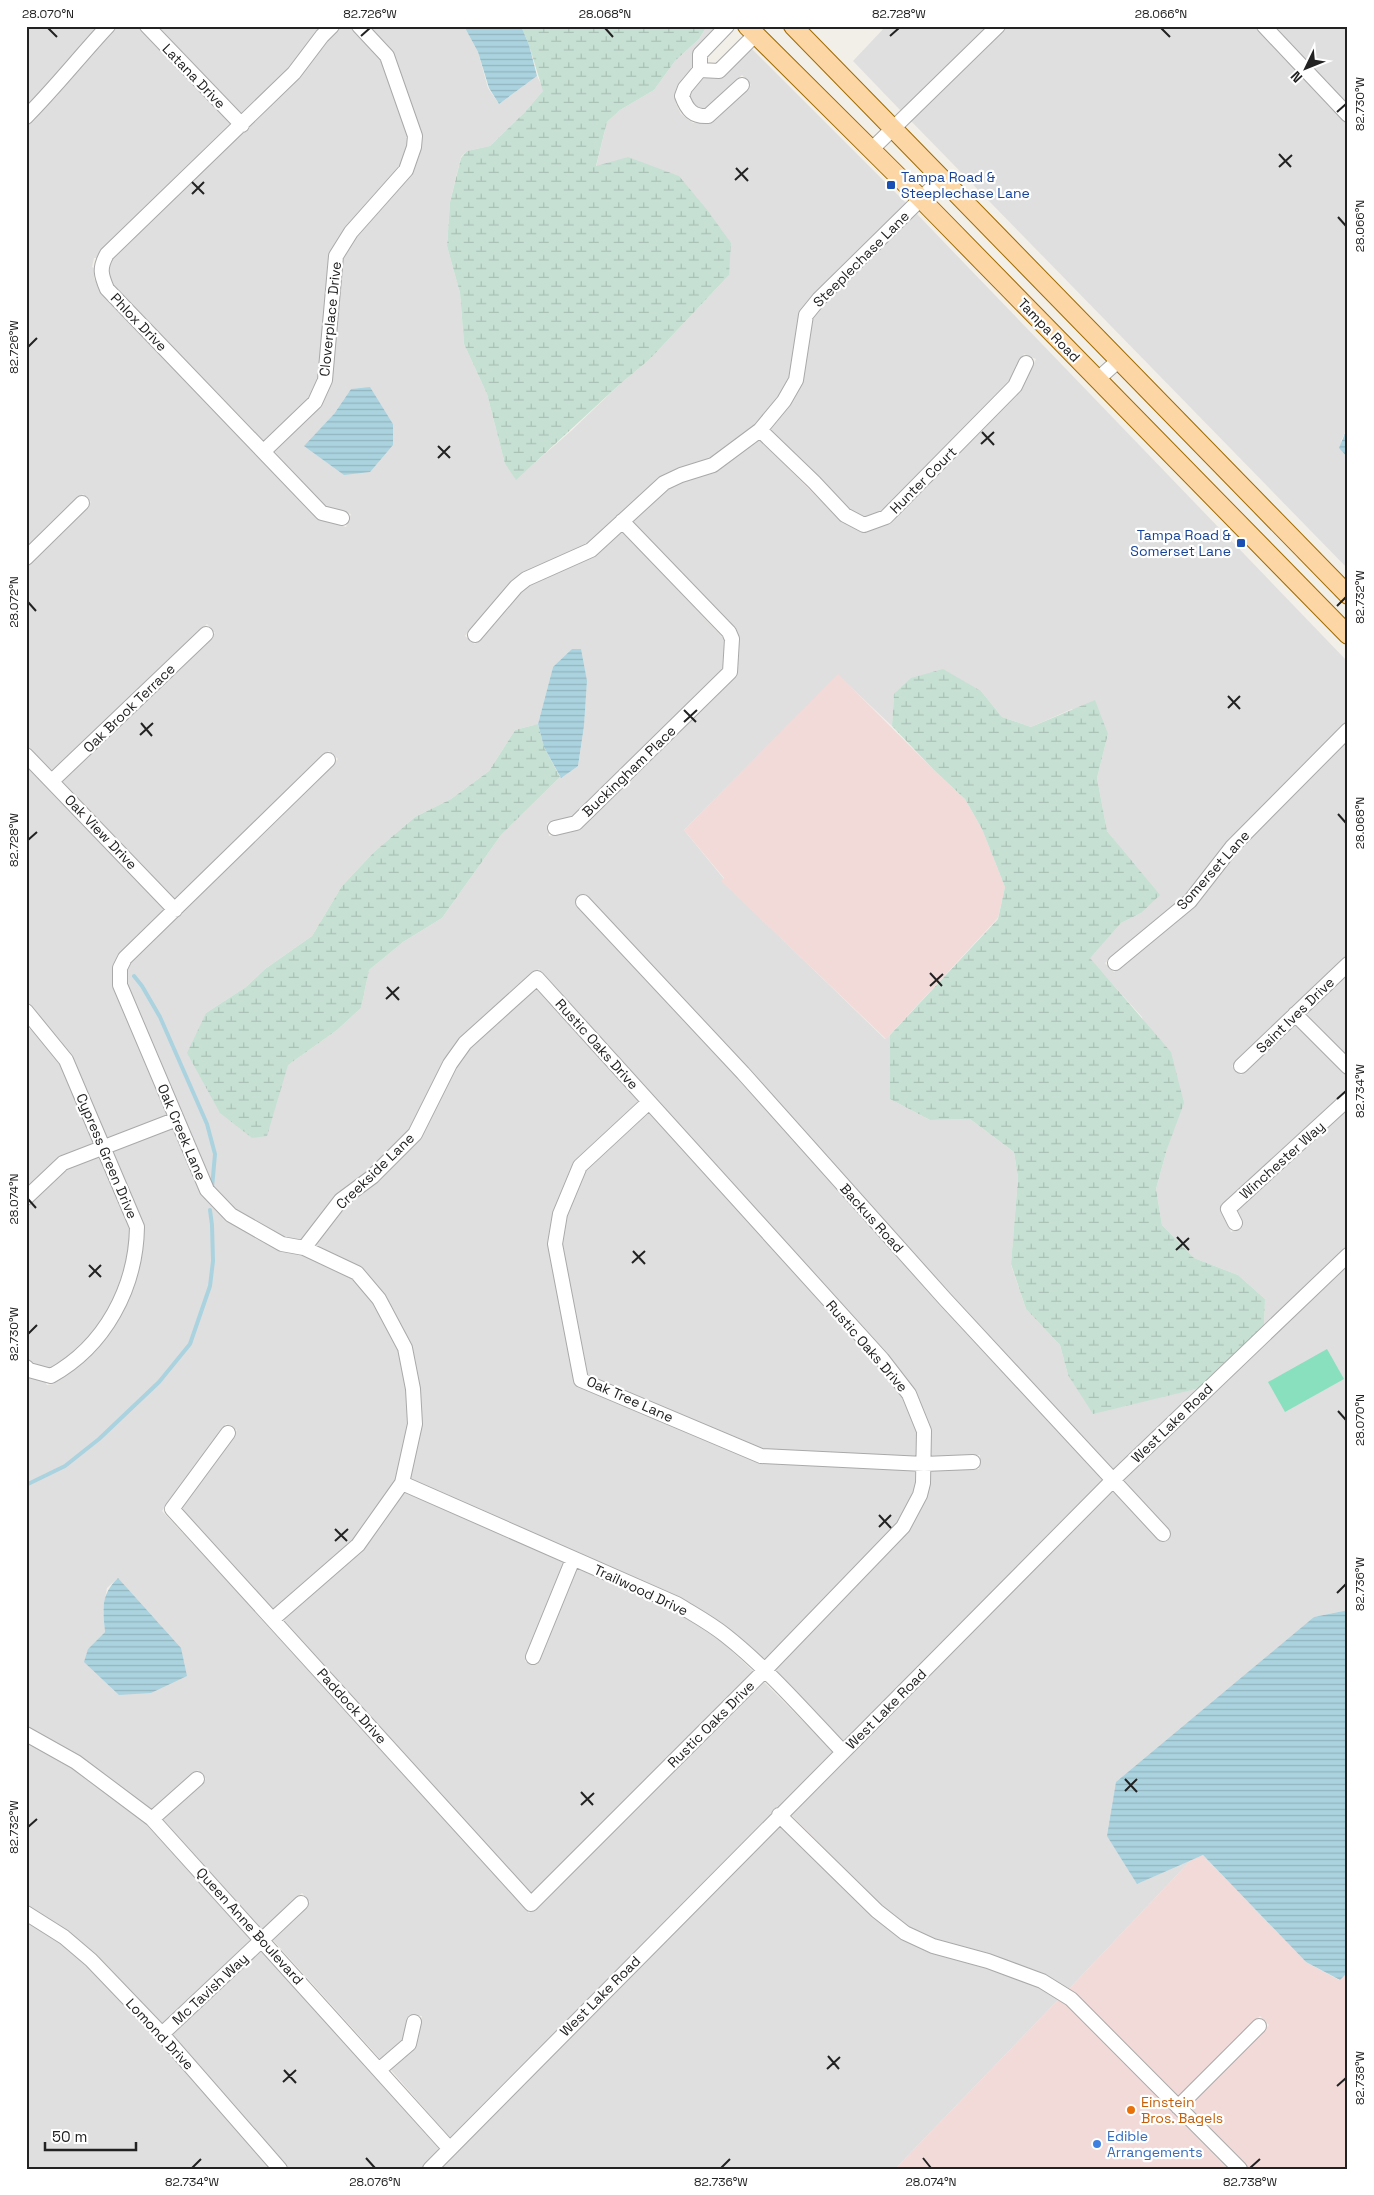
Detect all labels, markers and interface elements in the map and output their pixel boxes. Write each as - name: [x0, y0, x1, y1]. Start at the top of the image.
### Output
- text: 28.070°N: [22, 6, 74, 22]
- text: 82.726°W: [343, 6, 397, 22]
- text: 28.068°N: [579, 6, 631, 22]
- text: 82.728°W: [872, 6, 926, 22]
- text: 28.066°N: [1135, 6, 1187, 22]
- street label: Latana Drive: [159, 40, 229, 112]
- north arrow: [1282, 42, 1332, 92]
- text: N: [1287, 67, 1306, 86]
- text: 82.730°W: [1352, 76, 1368, 131]
- place label: Tampa Road & Steeplechase Lane: [901, 168, 1030, 202]
- marker: Tampa Road & Steeplechase Lane: [885, 179, 897, 191]
- text: 28.066°N: [1352, 200, 1368, 252]
- street label: Steeplechase Lane: [809, 207, 913, 311]
- street label: Cloverplace Drive: [315, 261, 345, 377]
- street label: Phlox Drive: [107, 289, 171, 355]
- street label: Tampa Road: [1014, 294, 1084, 366]
- text: 82.726°W: [6, 320, 22, 374]
- street label: Hunter Court: [886, 443, 960, 517]
- place label: Tampa Road & Somerset Lane: [1130, 526, 1232, 560]
- marker: Tampa Road & Somerset Lane: [1235, 537, 1247, 549]
- text: 82.732°W: [1352, 570, 1368, 624]
- text: 28.072°N: [6, 576, 22, 628]
- street label: Oak Brook Terrace: [79, 660, 179, 756]
- street label: Buckingham Place: [578, 722, 680, 820]
- street label: Oak View Drive: [61, 791, 141, 873]
- text: 28.068°N: [1352, 797, 1368, 849]
- text: 82.728°W: [6, 813, 22, 867]
- street label: Somerset Lane: [1173, 827, 1253, 913]
- street label: Saint Ives Drive: [1252, 973, 1338, 1057]
- street label: Rustic Oaks Drive: [552, 995, 642, 1093]
- text: 82.734°W: [1352, 1064, 1368, 1118]
- street label: Oak Creek Lane: [154, 1081, 210, 1183]
- street label: Cypress Green Drive: [72, 1090, 142, 1222]
- street label: Winchester Way: [1236, 1117, 1328, 1203]
- street label: Creekside Lane: [332, 1129, 418, 1213]
- text: 28.074°N: [6, 1173, 22, 1225]
- street label: Backus Road: [836, 1180, 908, 1256]
- street label: Rustic Oaks Drive: [822, 1296, 912, 1396]
- text: 82.730°W: [6, 1306, 22, 1361]
- street label: Oak Tree Lane: [584, 1372, 676, 1426]
- street label: West Lake Road: [1127, 1379, 1217, 1467]
- text: 28.070°N: [1352, 1394, 1368, 1446]
- text: 82.736°W: [1352, 1557, 1368, 1611]
- street label: Trailwood Drive: [591, 1560, 691, 1620]
- street label: Paddock Drive: [313, 1664, 391, 1748]
- street label: West Lake Road: [842, 1665, 930, 1753]
- street label: Rustic Oaks Drive: [664, 1677, 758, 1771]
- text: 82.732°W: [6, 1800, 22, 1854]
- street label: Queen Anne Boulevard: [193, 1864, 307, 1988]
- street label: Mc Tavish Way: [168, 1949, 252, 2029]
- street label: West Lake Road: [556, 1952, 644, 2040]
- street label: Lomond Drive: [122, 1994, 198, 2074]
- text: 82.738°W: [1352, 2051, 1368, 2105]
- place label: Einstein Bros. Bagels: [1141, 2093, 1223, 2127]
- marker: Einstein Bros. Bagels: [1125, 2104, 1137, 2116]
- scale bar: [45, 2120, 136, 2152]
- text: 50 m: [52, 2127, 87, 2146]
- place label: Edible Arrangements: [1107, 2127, 1203, 2161]
- marker: Edible Arrangements: [1091, 2138, 1103, 2150]
- text: 82.734°W: [165, 2174, 219, 2190]
- text: 28.076°N: [349, 2174, 401, 2190]
- text: 82.736°W: [694, 2174, 748, 2190]
- text: 28.074°N: [905, 2174, 957, 2190]
- text: 82.738°W: [1223, 2174, 1277, 2190]

